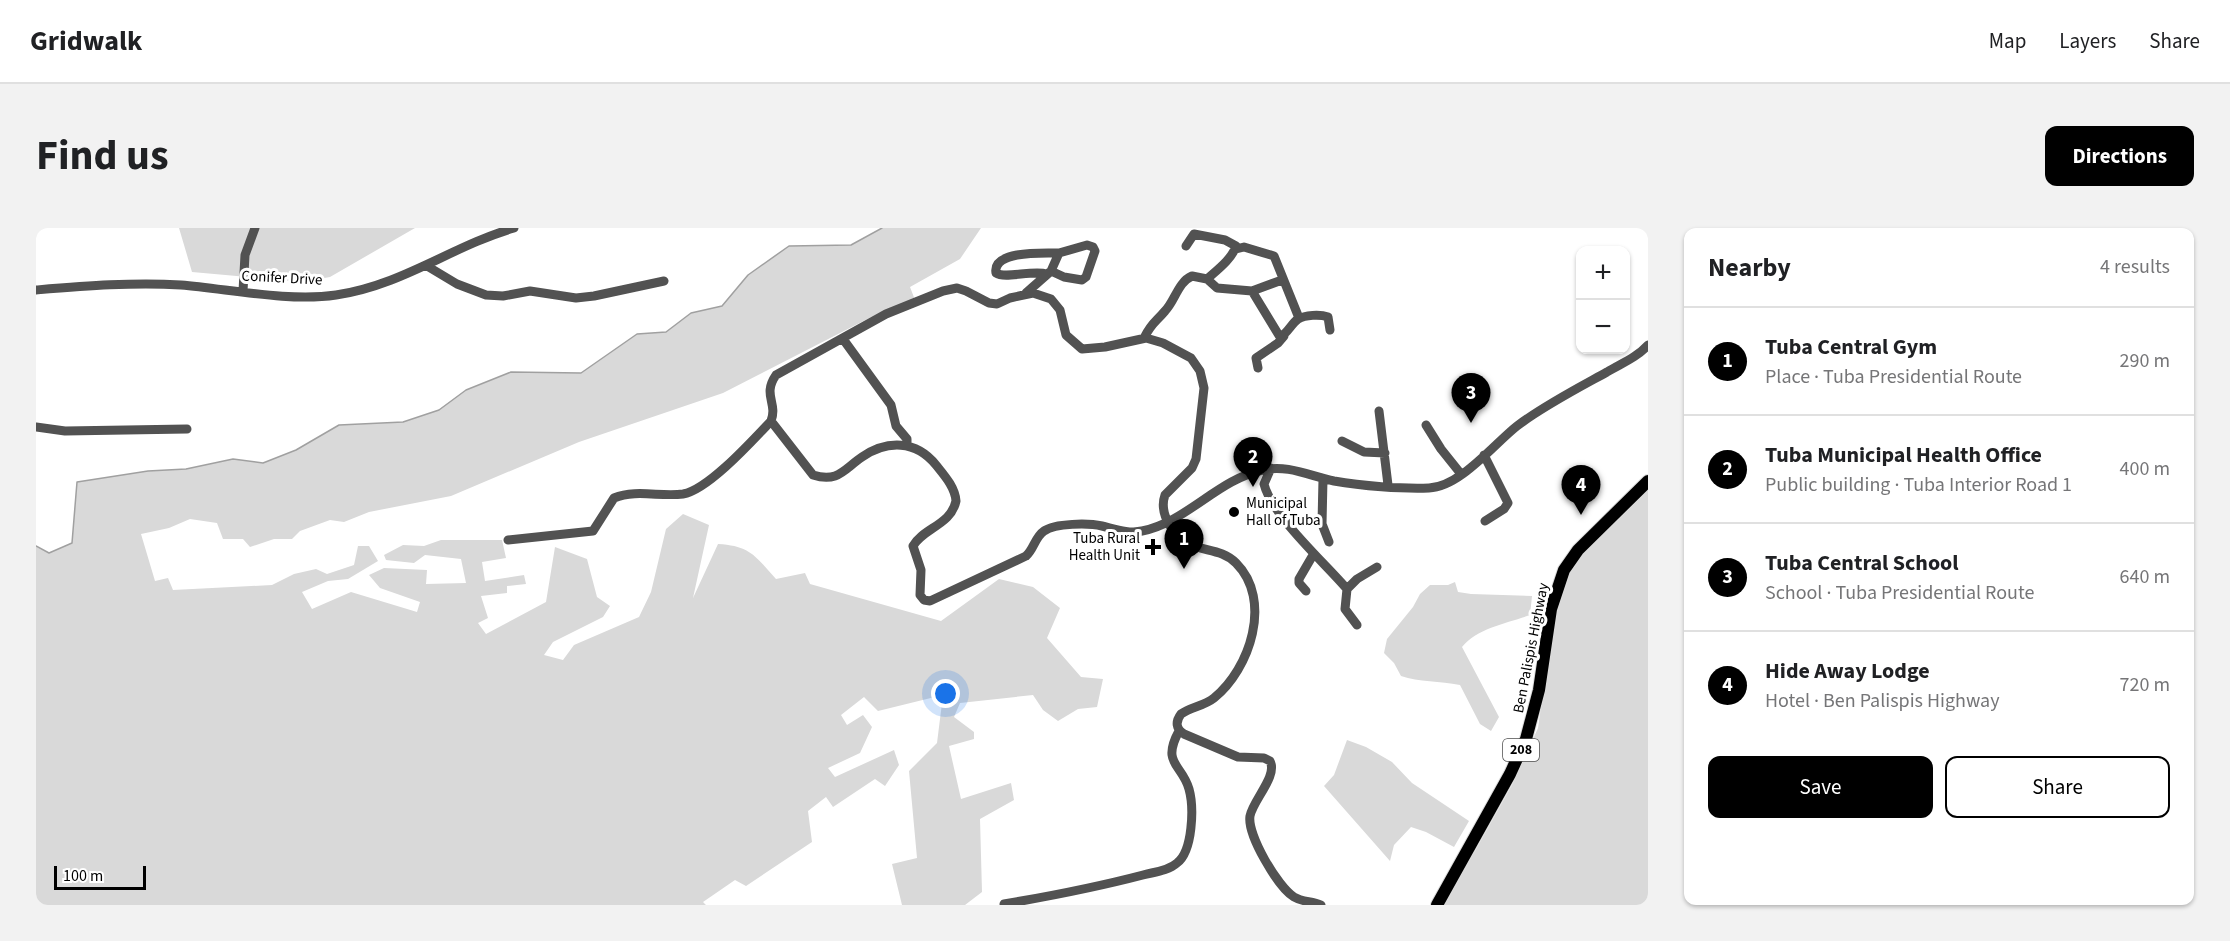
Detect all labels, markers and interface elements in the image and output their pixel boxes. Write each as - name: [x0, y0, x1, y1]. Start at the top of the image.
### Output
- text: Gridwalk: [30, 21, 142, 61]
- text: Map: [1989, 26, 2026, 56]
- text: Layers: [2059, 26, 2116, 56]
- text: Share: [2149, 26, 2200, 56]
- text: Find us: [36, 126, 169, 186]
- button: Directions: [2045, 126, 2194, 186]
- map controls: [1576, 246, 1630, 354]
- button: +: [1576, 246, 1630, 300]
- text: Nearby: [1708, 249, 1791, 286]
- text: 4 results: [2100, 253, 2170, 281]
- street label: Conifer Drive: [241, 265, 323, 291]
- button: −: [1576, 300, 1630, 354]
- text: Tuba Central Gym: [1765, 331, 1937, 363]
- text: 1: [1722, 347, 1733, 375]
- text: 290 m: [2120, 347, 2170, 375]
- text: Place · Tuba Presidential Route: [1765, 363, 2022, 391]
- pin: 3: [1452, 374, 1490, 423]
- pin: 2: [1234, 438, 1272, 487]
- text: Tuba Municipal Health Office: [1765, 439, 2042, 471]
- text: 2: [1722, 455, 1733, 483]
- text: 400 m: [2120, 455, 2170, 483]
- pin: 4: [1562, 466, 1600, 515]
- text: Public building · Tuba Interior Road 1: [1765, 471, 2072, 499]
- place label: Municipal Hall of Tuba: [1246, 493, 1321, 531]
- marker: Municipal Hall of Tuba: [1227, 505, 1241, 519]
- pin: 1: [1164, 520, 1204, 569]
- place label: Tuba Rural Health Unit: [1069, 528, 1140, 566]
- marker: Tuba Rural Health Unit: [1144, 538, 1162, 556]
- text: Tuba Central School: [1765, 547, 1959, 579]
- text: 3: [1722, 563, 1733, 591]
- text: 640 m: [2120, 563, 2170, 591]
- text: School · Tuba Presidential Route: [1765, 579, 2034, 607]
- street label: Ben Palispis Highway: [1508, 581, 1554, 715]
- text: Hide Away Lodge: [1765, 655, 1930, 687]
- text: 4: [1722, 671, 1733, 699]
- text: 720 m: [2120, 671, 2170, 699]
- your location: [931, 679, 960, 708]
- text: Hotel · Ben Palispis Highway: [1765, 687, 2000, 715]
- road number: 208: [1503, 739, 1539, 761]
- button: Save: [1708, 756, 1933, 818]
- button: Share: [1945, 756, 2170, 818]
- scale bar: [54, 863, 146, 890]
- text: 100 m: [63, 865, 103, 887]

